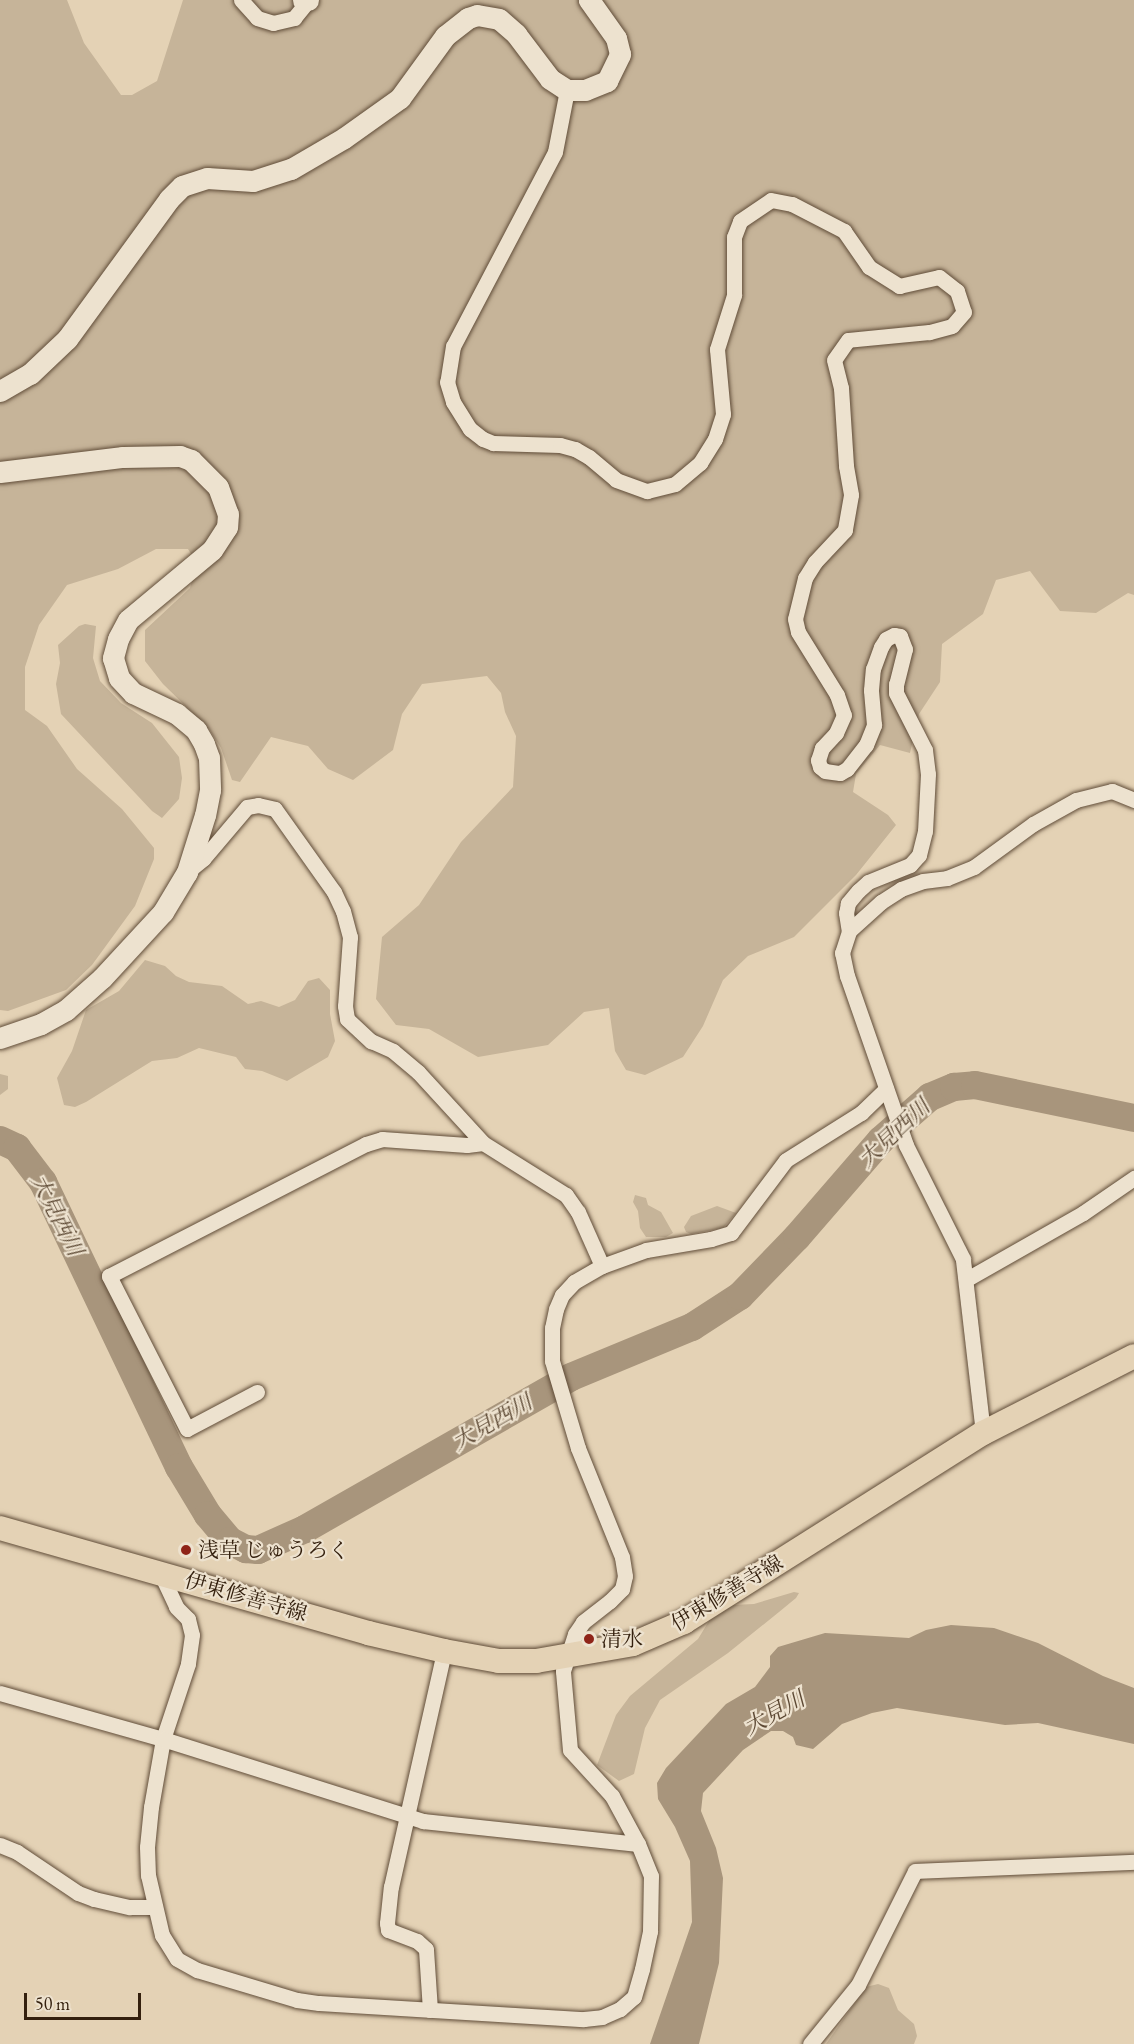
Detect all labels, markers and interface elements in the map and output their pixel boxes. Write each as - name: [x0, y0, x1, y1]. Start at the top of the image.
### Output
- water label: 大見西川: [853, 1093, 935, 1173]
- water label: 大見西川: [25, 1170, 89, 1260]
- water label: 大見西川: [447, 1389, 537, 1455]
- place label: 浅草 じゅうろく: [198, 1537, 349, 1563]
- marker: 浅草 じゅうろく: [179, 1543, 193, 1557]
- street label: 伊東修善寺線: [667, 1550, 787, 1636]
- street label: 伊東修善寺線: [182, 1568, 310, 1626]
- place label: 清水: [601, 1626, 643, 1652]
- marker: 清水: [582, 1632, 596, 1646]
- water label: 大見川: [739, 1685, 809, 1741]
- scale bar: [27, 1981, 144, 2019]
- text: 50 m: [35, 1992, 70, 2015]

